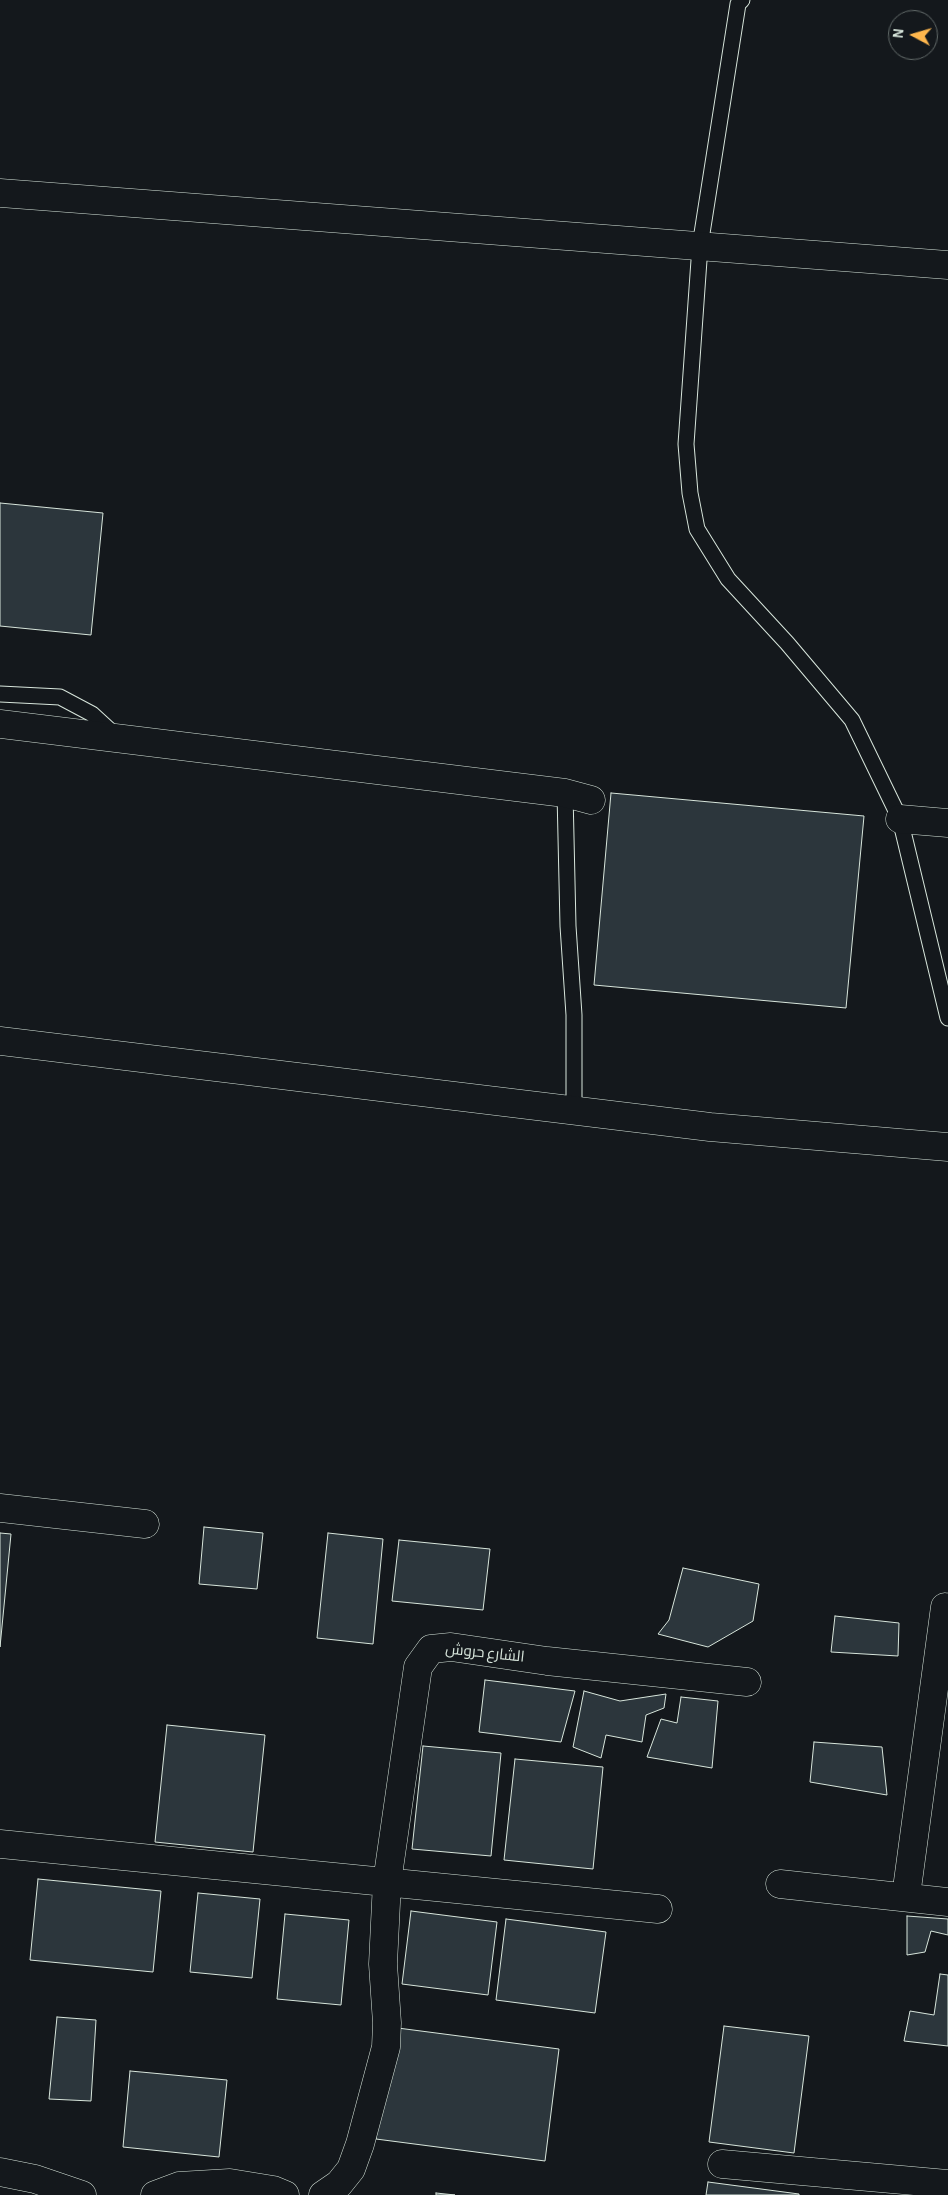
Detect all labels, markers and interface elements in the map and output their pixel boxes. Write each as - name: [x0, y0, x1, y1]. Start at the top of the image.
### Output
- north arrow: [888, 10, 938, 60]
- text: N: [892, 28, 907, 39]
- street label: الشارع حروش: [445, 1640, 525, 1666]

